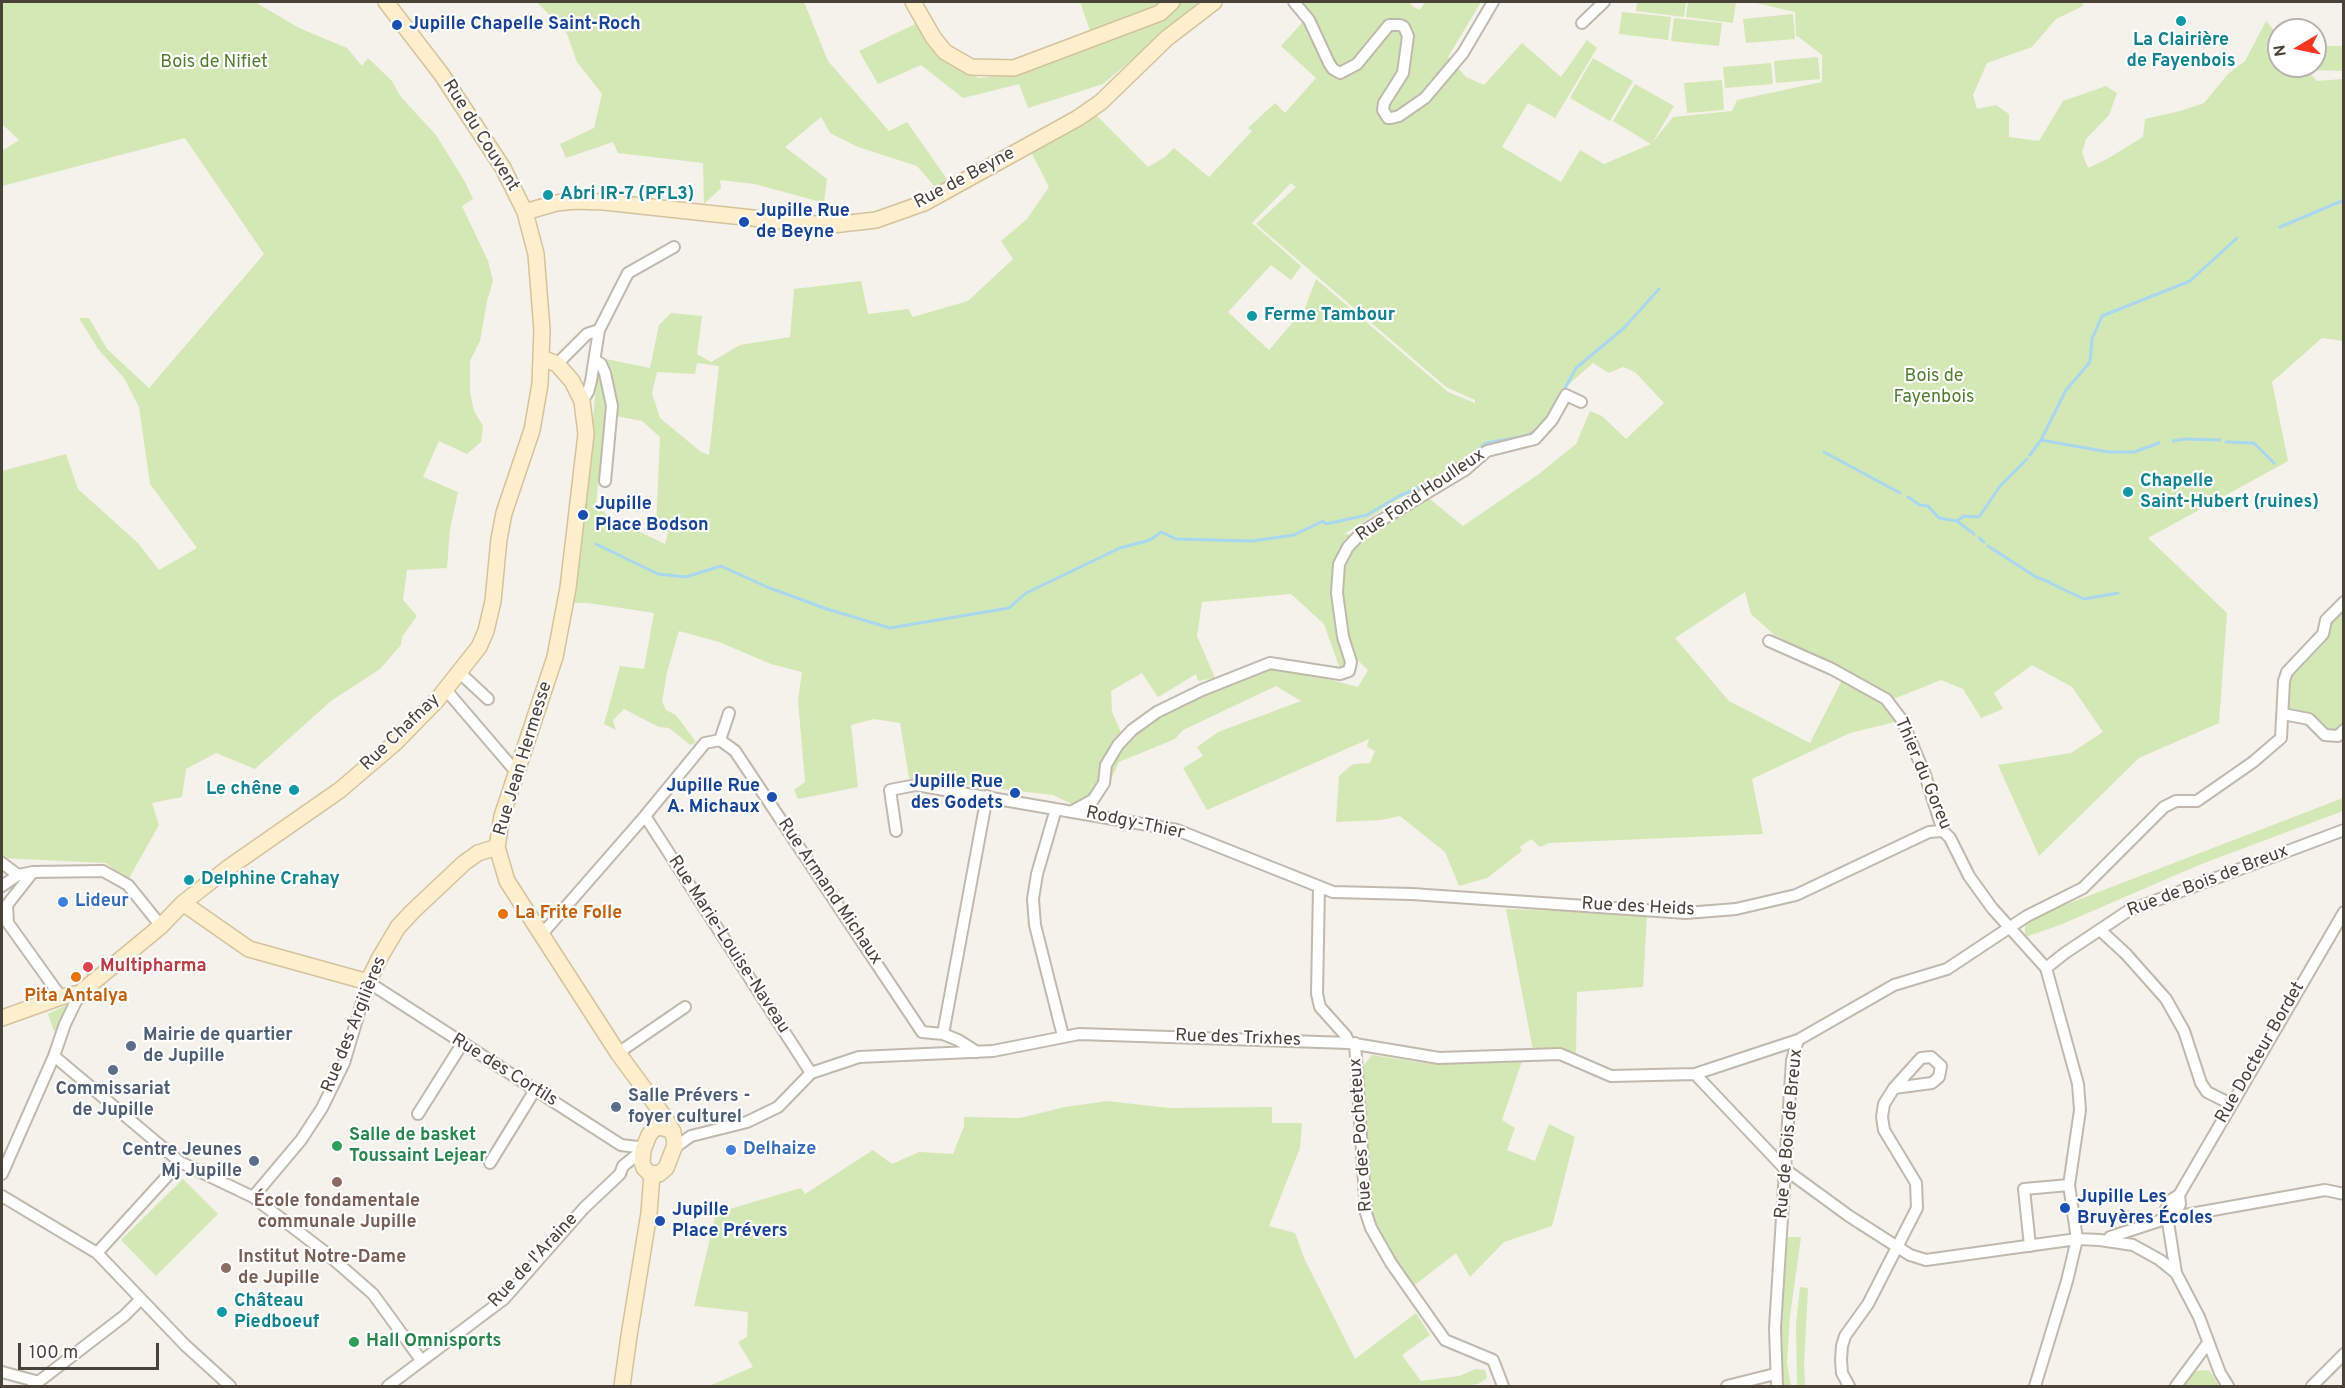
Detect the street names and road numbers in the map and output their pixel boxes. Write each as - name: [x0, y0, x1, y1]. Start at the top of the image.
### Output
- street label: Rue du Couvent: [437, 76, 523, 196]
- street label: Rue de Beyne: [911, 143, 1019, 215]
- street label: Rue Fond Houlleux: [1353, 445, 1489, 547]
- street label: Rue Jean Hermesse: [490, 679, 558, 839]
- street label: Rue Chafnay: [357, 690, 445, 776]
- street label: Thier du Goreu: [1889, 715, 1955, 833]
- street label: Rodgy-Thier: [1084, 803, 1186, 845]
- street label: Rue Armand Michaux: [772, 815, 886, 969]
- street label: Rue de Bois de Breux: [2124, 841, 2292, 923]
- street label: Rue Marie-Louise-Naveau: [662, 852, 794, 1038]
- street label: Rue des Heids: [1581, 894, 1695, 922]
- street label: Rue des Argilières: [318, 954, 392, 1096]
- street label: Rue Docteur Bordet: [2212, 978, 2310, 1128]
- street label: Rue des Trixhes: [1175, 1026, 1301, 1052]
- street label: Rue des Cortils: [447, 1030, 561, 1112]
- street label: Rue de Bois de Breux: [1772, 1048, 1808, 1220]
- street label: Rue des Pocheteux: [1346, 1057, 1378, 1213]
- street label: Rue de l'Araine: [485, 1209, 583, 1313]

